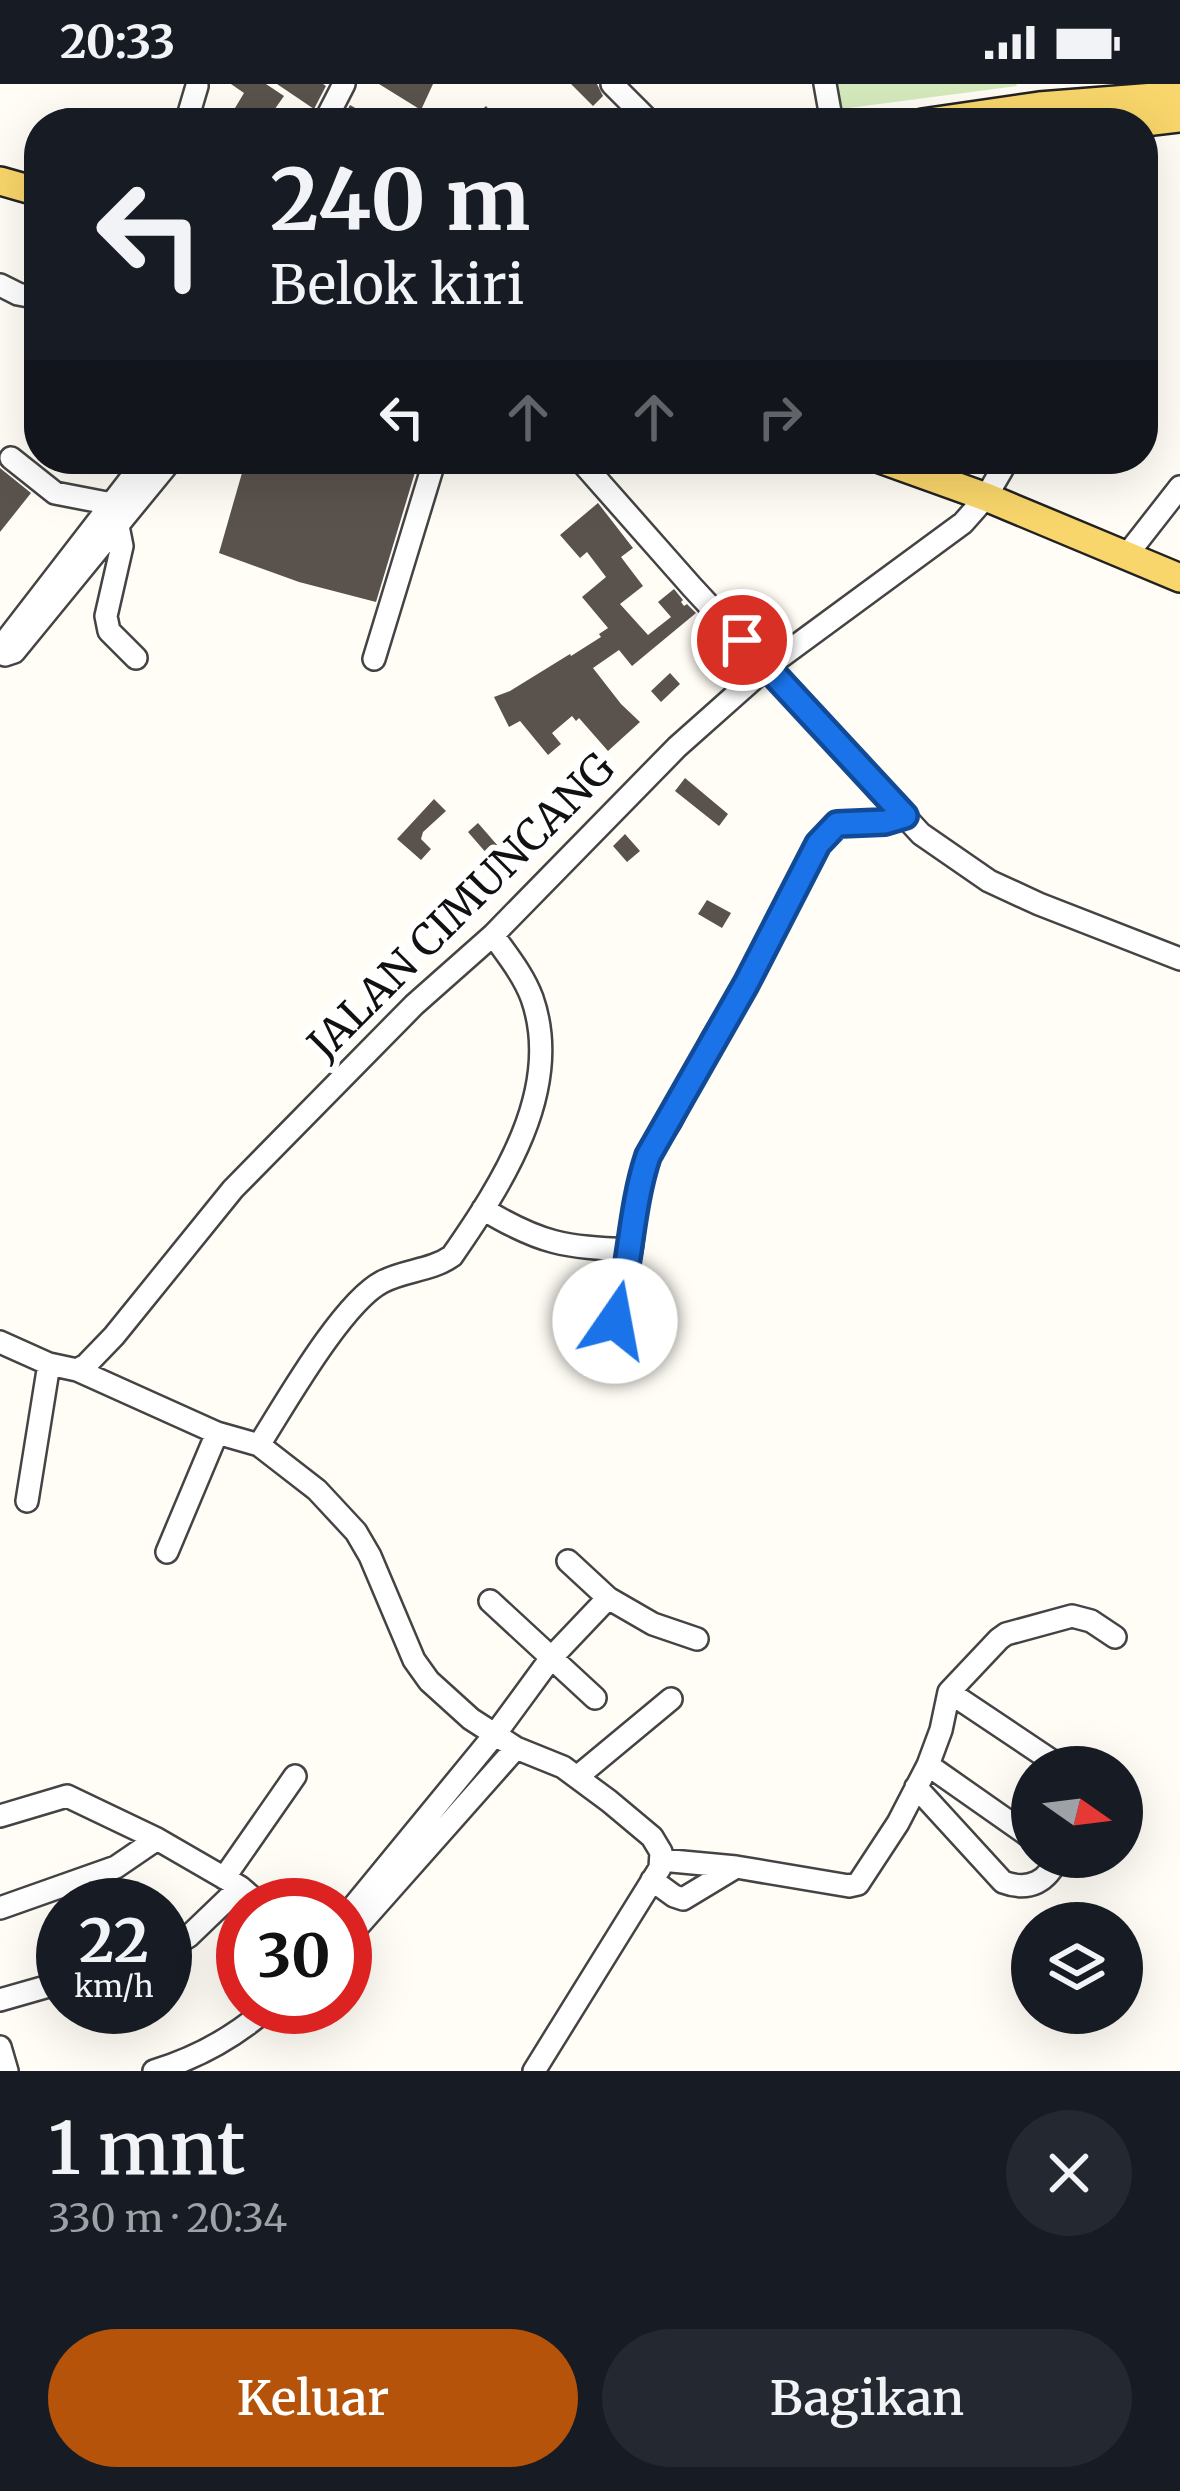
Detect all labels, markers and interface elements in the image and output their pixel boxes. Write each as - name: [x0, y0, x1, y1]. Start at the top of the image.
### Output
- text: 20:33: [60, 14, 175, 70]
- text: 240 m: [270, 147, 530, 253]
- icon: left: [72, 156, 228, 312]
- text: Belok kiri: [270, 251, 524, 319]
- icon: left: [369, 384, 435, 450]
- icon: ahead: [495, 384, 561, 450]
- icon: ahead: [621, 384, 687, 450]
- icon: right: [747, 384, 813, 450]
- pin: [691, 589, 793, 691]
- icon: arrive: [709, 607, 775, 673]
- street label: JALAN CIMUNCANG: [296, 742, 625, 1071]
- position arrow: [552, 1258, 678, 1384]
- north arrow: [1011, 1746, 1143, 1878]
- map controls: [1011, 1746, 1143, 2034]
- speed limit sign: 30: [216, 1878, 372, 2034]
- button: layers: [1011, 1902, 1143, 2034]
- text: 22: [79, 1903, 149, 1978]
- text: km/h: [74, 1967, 154, 2005]
- text: 1 mnt: [48, 2103, 245, 2194]
- button: close: [1006, 2110, 1132, 2236]
- text: 330 m · 20:34: [48, 2194, 287, 2243]
- button: Keluar: [48, 2329, 578, 2467]
- button: Bagikan: [602, 2329, 1132, 2467]

